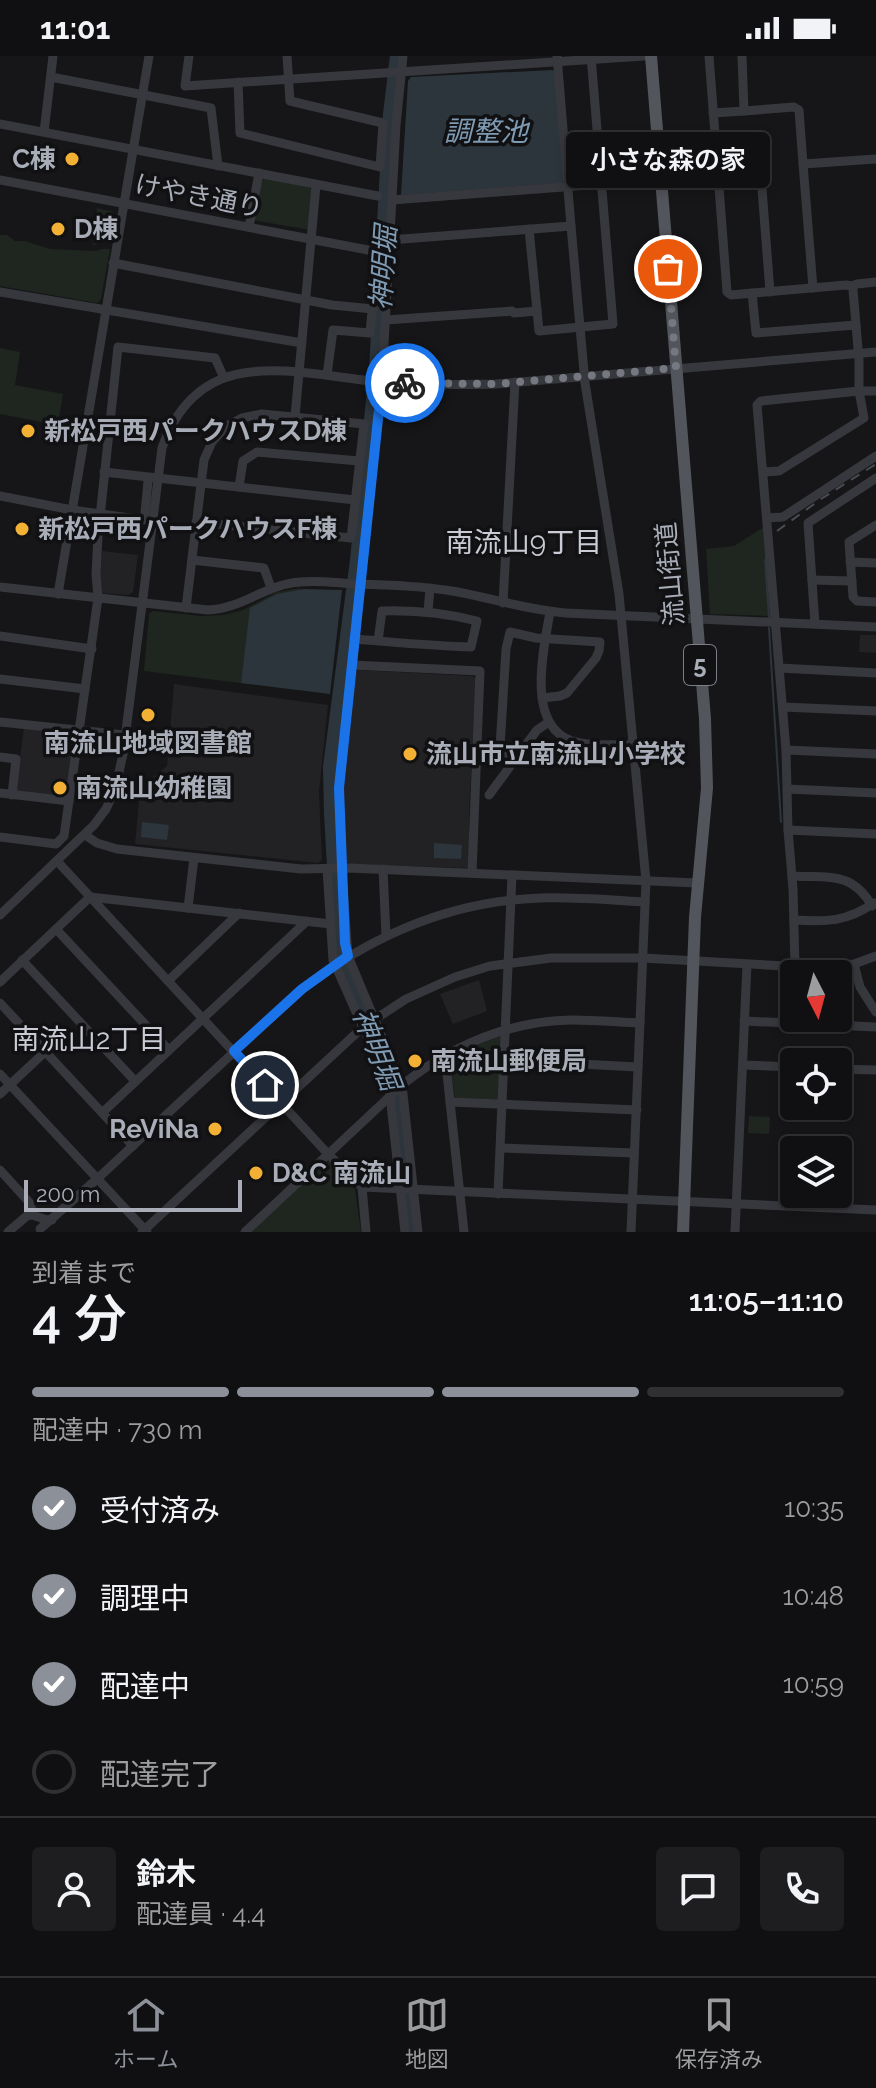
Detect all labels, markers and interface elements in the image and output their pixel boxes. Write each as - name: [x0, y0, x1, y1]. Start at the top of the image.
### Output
- text: 11:01: [40, 11, 110, 46]
- water label: 調整池: [444, 115, 531, 148]
- callout: 小さな森の家: [566, 133, 770, 189]
- place label: C棟: [12, 144, 56, 174]
- text: 小さな森の家: [590, 145, 746, 175]
- marker: C棟: [63, 150, 81, 168]
- street label: けやき通り: [132, 169, 266, 223]
- place label: D棟: [74, 214, 119, 244]
- marker: D棟: [49, 220, 67, 238]
- water label: 神明堀: [364, 221, 403, 311]
- pin: [634, 235, 702, 303]
- icon: bag: [646, 247, 690, 291]
- courier: [365, 343, 445, 423]
- icon: bike: [383, 361, 427, 405]
- place label: 新松戸西パークハウスD棟: [44, 416, 347, 446]
- marker: 新松戸西パークハウスD棟: [19, 422, 37, 440]
- place label: 新松戸西パークハウスF棟: [38, 514, 338, 544]
- marker: 新松戸西パークハウスF棟: [13, 520, 31, 538]
- street label: 流山街道: [651, 521, 689, 627]
- district label: 南流山9丁目: [446, 526, 602, 559]
- road number: 5: [684, 645, 716, 685]
- marker: 南流山地域図書館: [139, 706, 157, 724]
- place label: 南流山地域図書館: [44, 728, 252, 758]
- place label: 流山市立南流山小学校: [426, 739, 686, 769]
- marker: 流山市立南流山小学校: [401, 745, 419, 763]
- place label: 南流山幼稚園: [76, 773, 232, 803]
- marker: 南流山幼稚園: [51, 779, 69, 797]
- north arrow: [780, 960, 852, 1032]
- map controls: [780, 960, 852, 1208]
- water label: 神明堀: [346, 1004, 408, 1098]
- district label: 南流山2丁目: [12, 1023, 166, 1056]
- place label: 南流山郵便局: [431, 1046, 587, 1076]
- button: locate: [780, 1048, 852, 1120]
- pin: [231, 1051, 299, 1119]
- marker: 南流山郵便局: [406, 1052, 424, 1070]
- icon: home: [243, 1063, 287, 1107]
- place label: ReViNa: [109, 1114, 199, 1144]
- marker: ReViNa: [206, 1120, 224, 1138]
- button: layers: [780, 1136, 852, 1208]
- place label: D&C 南流山: [272, 1158, 411, 1188]
- marker: D&C 南流山: [247, 1164, 265, 1182]
- scale bar: [24, 1176, 242, 1212]
- text: 200 m: [36, 1181, 100, 1207]
- text: 到着まで: [32, 1258, 136, 1288]
- text: 11:05–11:10: [689, 1283, 844, 1318]
- text: 4 分: [32, 1288, 126, 1349]
- text: 配達中 · 730 m: [32, 1415, 202, 1445]
- icon: check: [32, 1486, 76, 1530]
- text: 受付済み: [100, 1493, 220, 1528]
- text: 10:35: [784, 1493, 844, 1523]
- icon: check: [32, 1574, 76, 1618]
- text: 調理中: [100, 1581, 190, 1616]
- text: 10:48: [782, 1581, 844, 1611]
- icon: check: [32, 1662, 76, 1706]
- text: 配達中: [100, 1669, 190, 1704]
- text: 10:59: [783, 1669, 844, 1699]
- text: 配達完了: [100, 1757, 220, 1792]
- button: person: [32, 1847, 116, 1931]
- button: chat: [656, 1847, 740, 1931]
- button: phone: [760, 1847, 844, 1931]
- text: 鈴木: [136, 1856, 196, 1891]
- text: 配達員 · 4.4: [136, 1899, 265, 1929]
- tab: ホーム: [113, 1993, 178, 2073]
- tab: 地図: [405, 1993, 449, 2073]
- tab: 保存済み: [675, 1993, 763, 2073]

